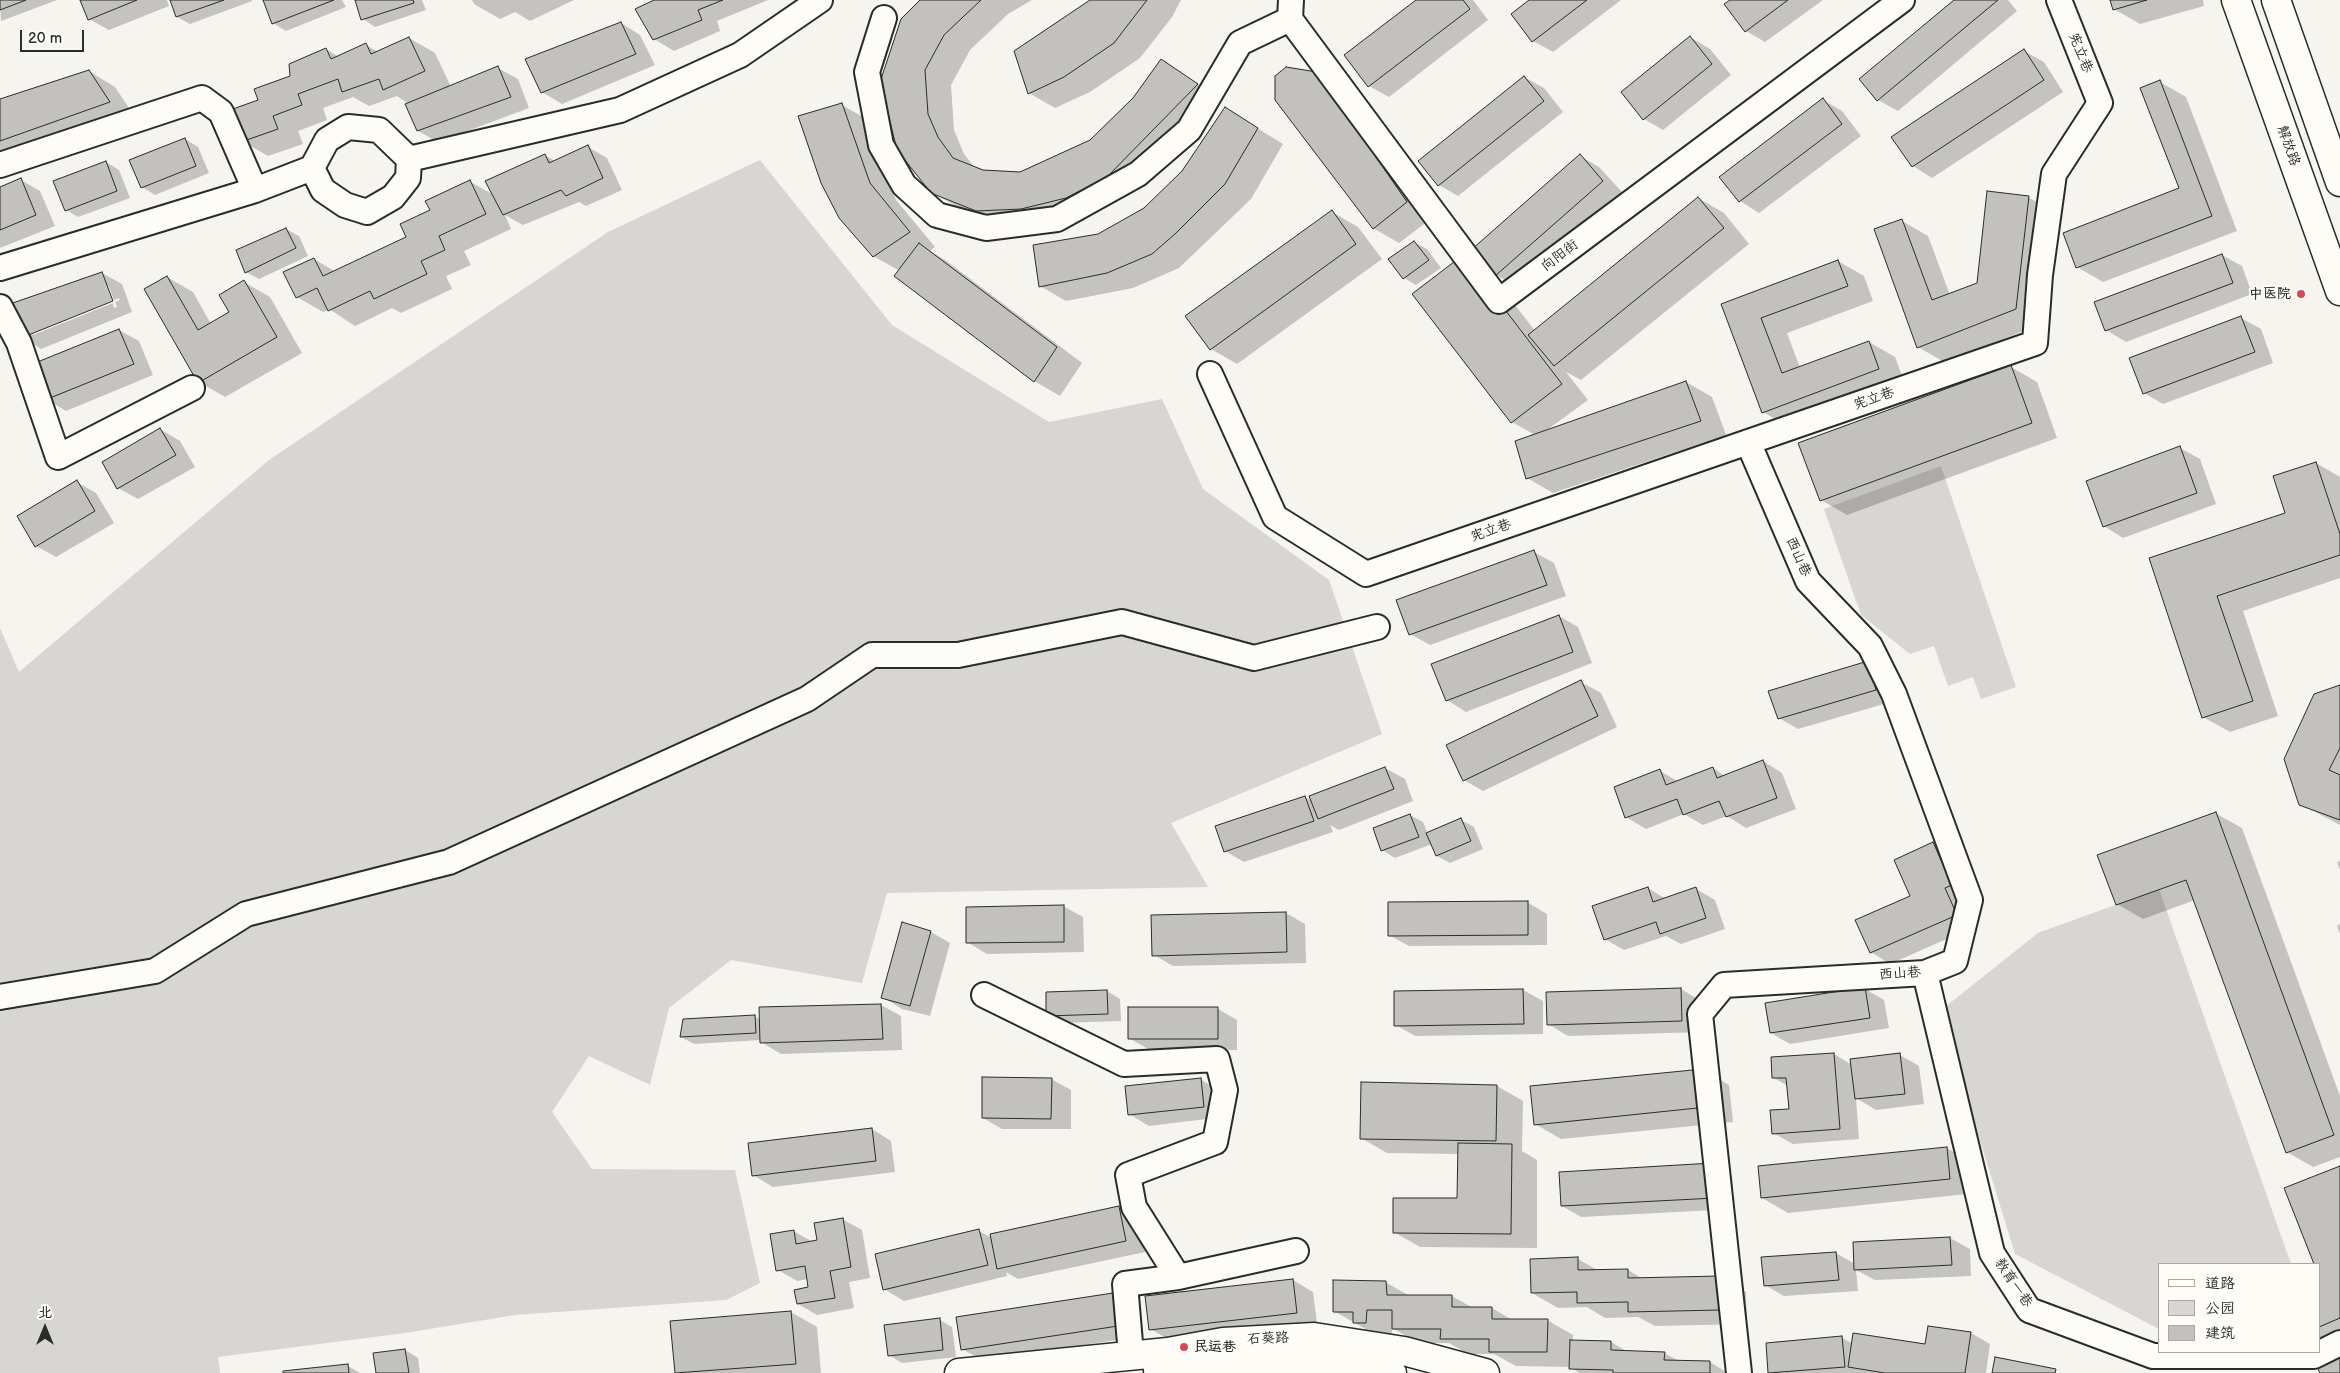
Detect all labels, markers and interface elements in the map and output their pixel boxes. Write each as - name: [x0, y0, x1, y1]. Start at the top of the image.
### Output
- scale bar: [22, 20, 86, 52]
- text: 20 m: [28, 29, 62, 48]
- street label: 宪立巷: [2064, 30, 2096, 76]
- street label: 解放路: [2273, 123, 2303, 169]
- street label: 向阳街: [1538, 237, 1582, 275]
- place label: 中医院: [2249, 286, 2291, 302]
- marker: 中医院: [2295, 288, 2307, 300]
- street label: 宪立巷: [1851, 384, 1897, 414]
- street label: 宪立巷: [1468, 516, 1514, 546]
- street label: 西山巷: [1782, 534, 1814, 580]
- street label: 西山巷: [1878, 964, 1922, 984]
- street label: 教育一巷: [1990, 1255, 2036, 1311]
- legend: [2158, 1263, 2320, 1353]
- text: 道路: [2205, 1274, 2235, 1293]
- text: 公园: [2205, 1299, 2235, 1318]
- north arrow: [20, 1303, 70, 1353]
- text: 北: [38, 1304, 52, 1321]
- text: 建筑: [2205, 1324, 2235, 1343]
- street label: 石葵路: [1247, 1330, 1289, 1348]
- place label: 民运巷: [1194, 1339, 1236, 1355]
- marker: 民运巷: [1178, 1341, 1190, 1353]

